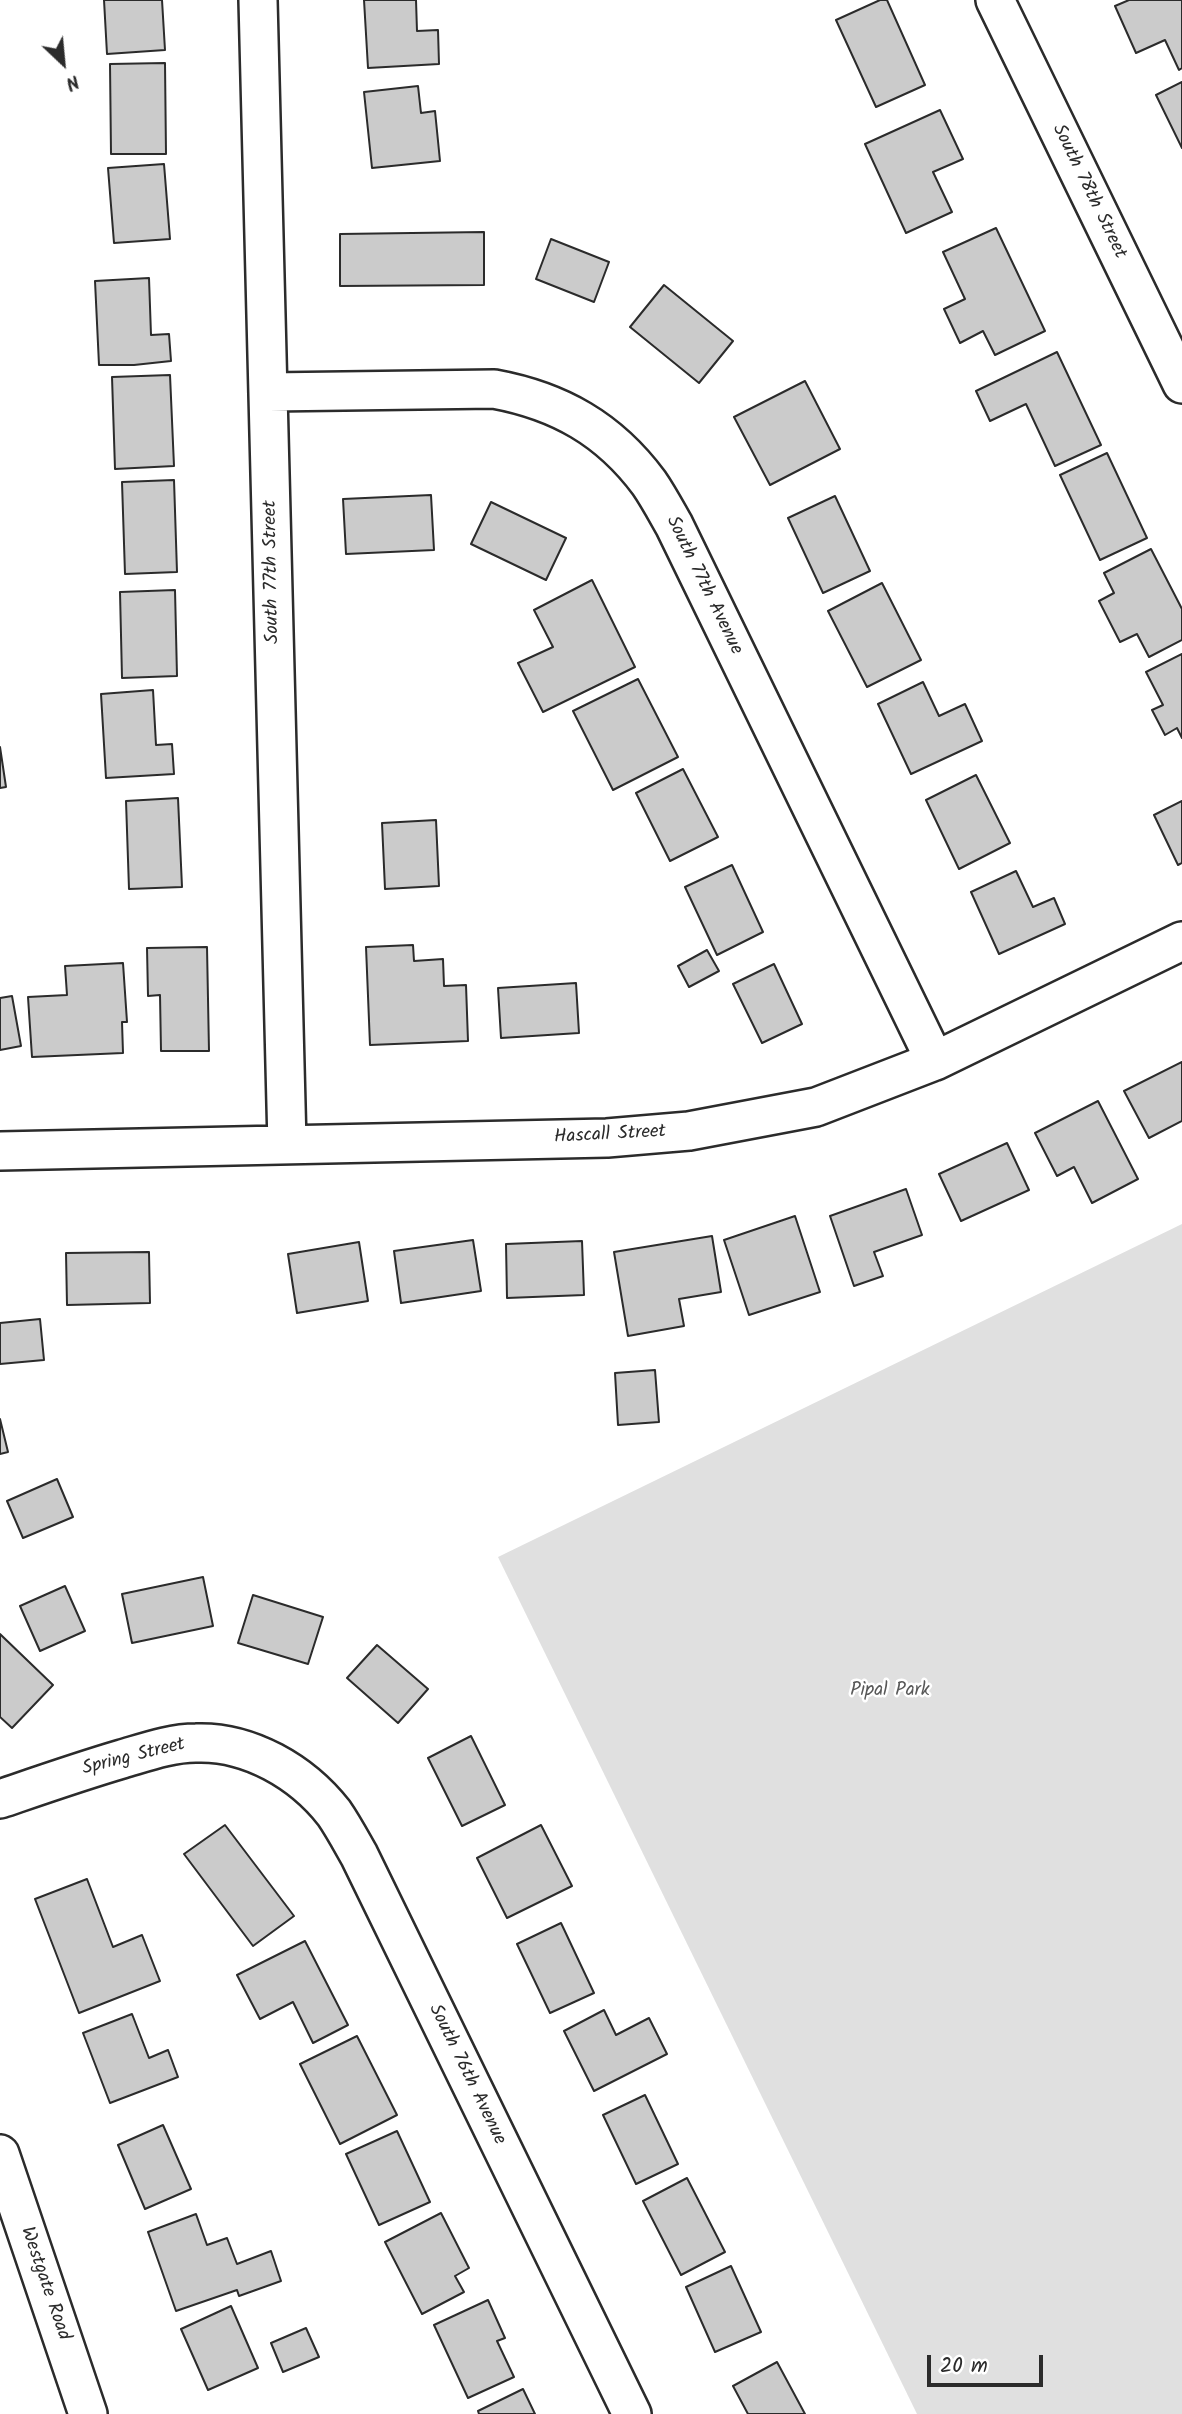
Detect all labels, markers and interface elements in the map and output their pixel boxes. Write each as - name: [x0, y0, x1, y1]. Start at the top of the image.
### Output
- north arrow: [28, 28, 98, 98]
- text: N: [60, 66, 84, 98]
- street label: South 78th Street: [1046, 121, 1130, 263]
- street label: South 77th Street: [260, 500, 286, 644]
- street label: South 77th Avenue: [660, 513, 746, 659]
- street label: Hascall Street: [553, 1122, 667, 1150]
- park label: Pipal Park: [850, 1681, 930, 1703]
- street label: Spring Street: [80, 1734, 188, 1782]
- street label: South 76th Avenue: [422, 2001, 510, 2149]
- street label: Westgate Road: [14, 2224, 74, 2344]
- scale bar: [930, 2340, 1046, 2384]
- text: 20 m: [940, 2350, 988, 2383]

